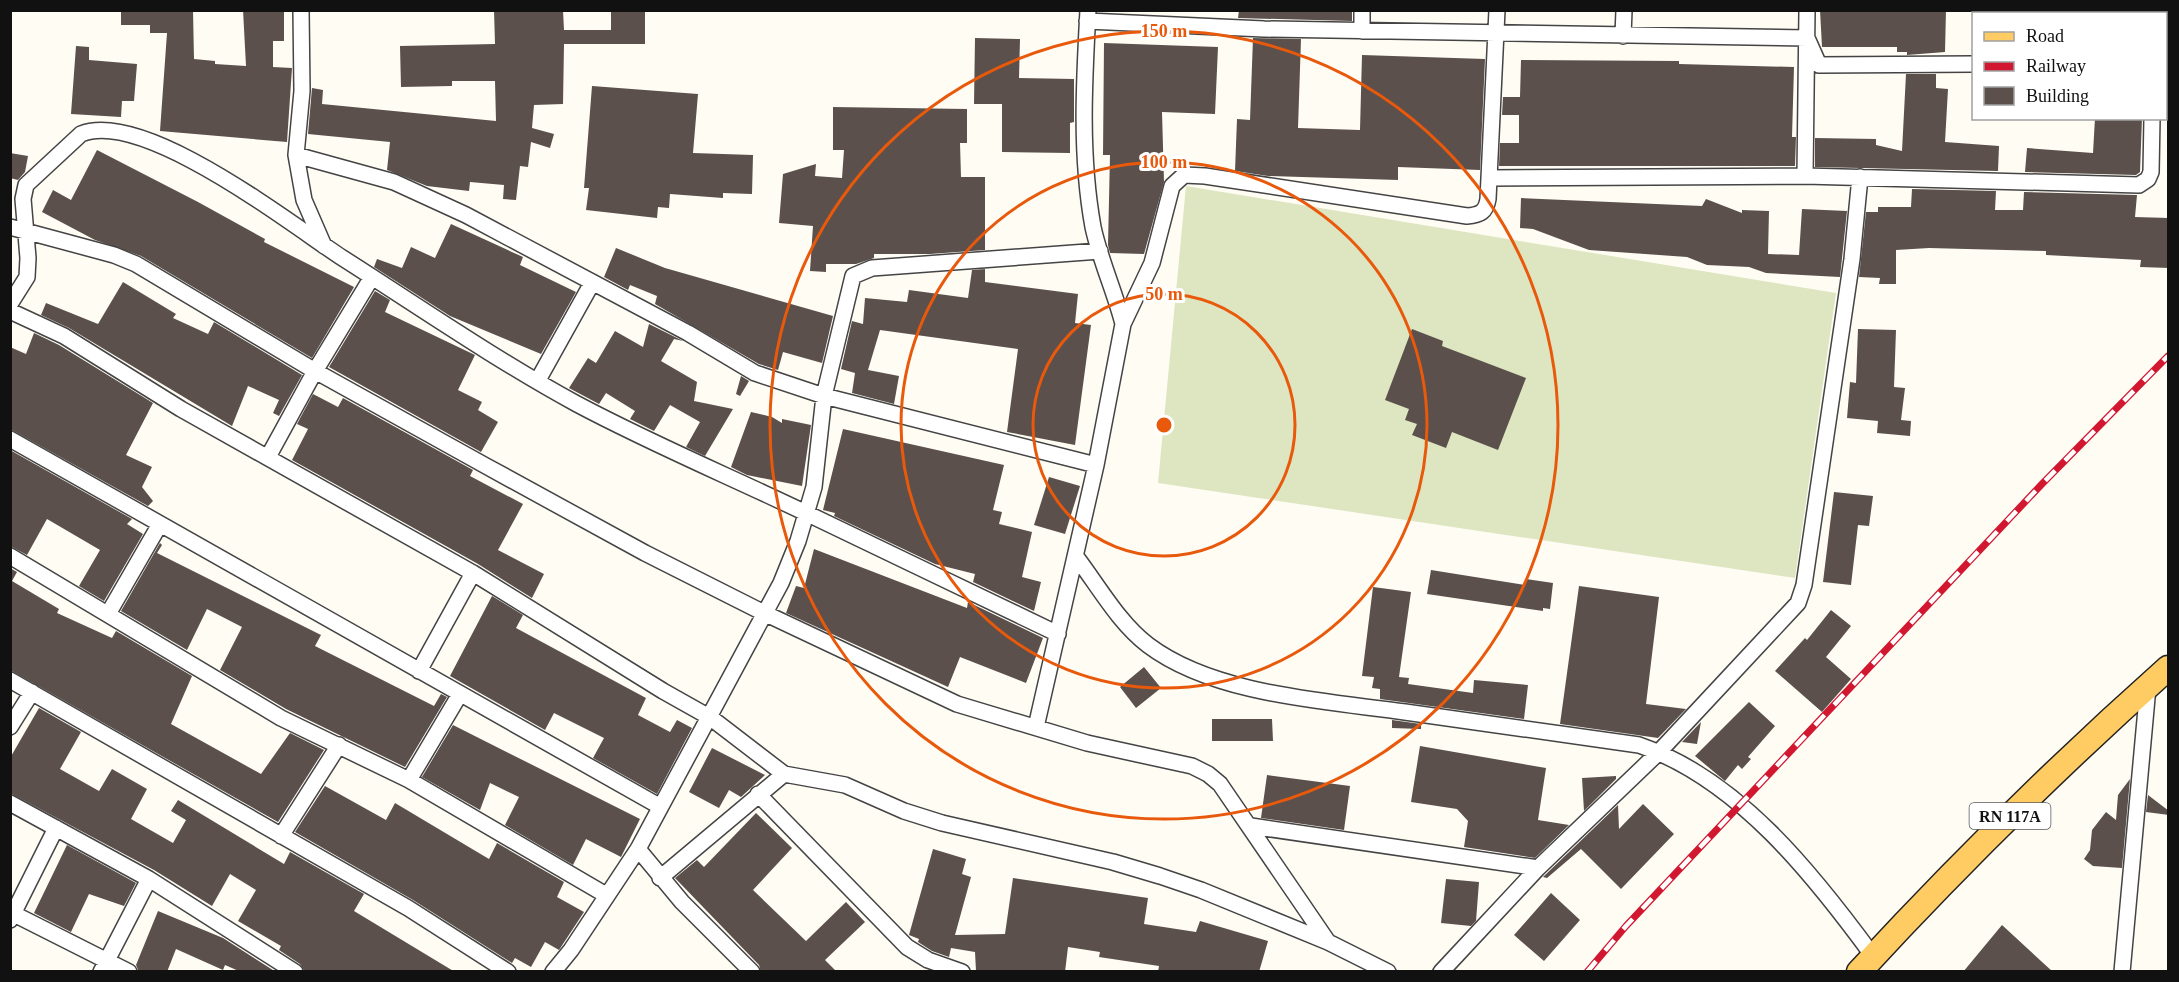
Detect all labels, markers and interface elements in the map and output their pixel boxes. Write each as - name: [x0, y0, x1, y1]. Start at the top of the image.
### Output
- legend: [1972, 12, 2167, 120]
- text: 150 m: [1141, 21, 1187, 41]
- text: Road: [2026, 26, 2064, 46]
- text: Railway: [2026, 56, 2086, 76]
- text: Building: [2026, 86, 2089, 106]
- text: 100 m: [1141, 152, 1187, 172]
- text: 50 m: [1145, 284, 1183, 304]
- centre of rings: [1154, 415, 1174, 435]
- road number: RN 117A: [1970, 803, 2050, 829]

